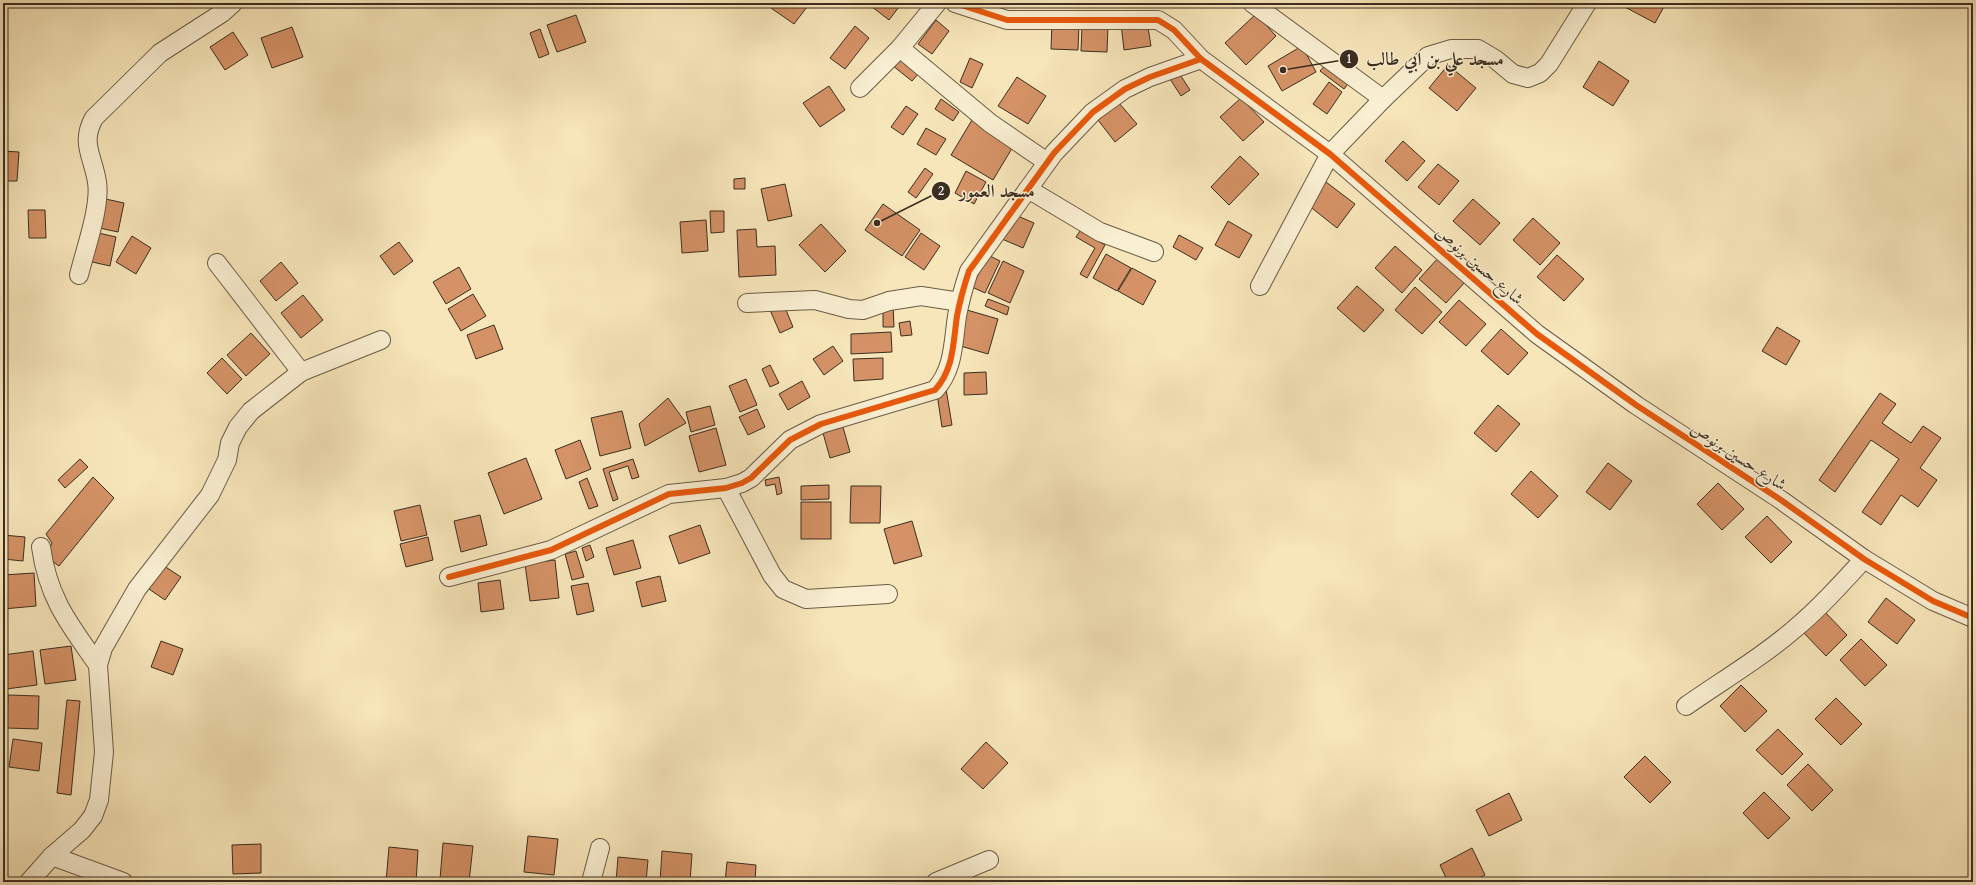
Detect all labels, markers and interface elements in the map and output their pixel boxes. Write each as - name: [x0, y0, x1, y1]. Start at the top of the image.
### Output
- callout: مسجد علي بن ابي طالب: [1339, 44, 1512, 74]
- text: مسجد علي بن ابي طالب: [1366, 47, 1504, 77]
- text: 1: [1346, 51, 1352, 67]
- callout: مسجد العمور: [931, 176, 1043, 206]
- text: مسجد العمور: [957, 179, 1035, 204]
- text: 2: [938, 183, 944, 199]
- street label: شارع حسين برنوص: [1429, 221, 1529, 312]
- street label: شارع حسين برنوص: [1685, 417, 1791, 498]

